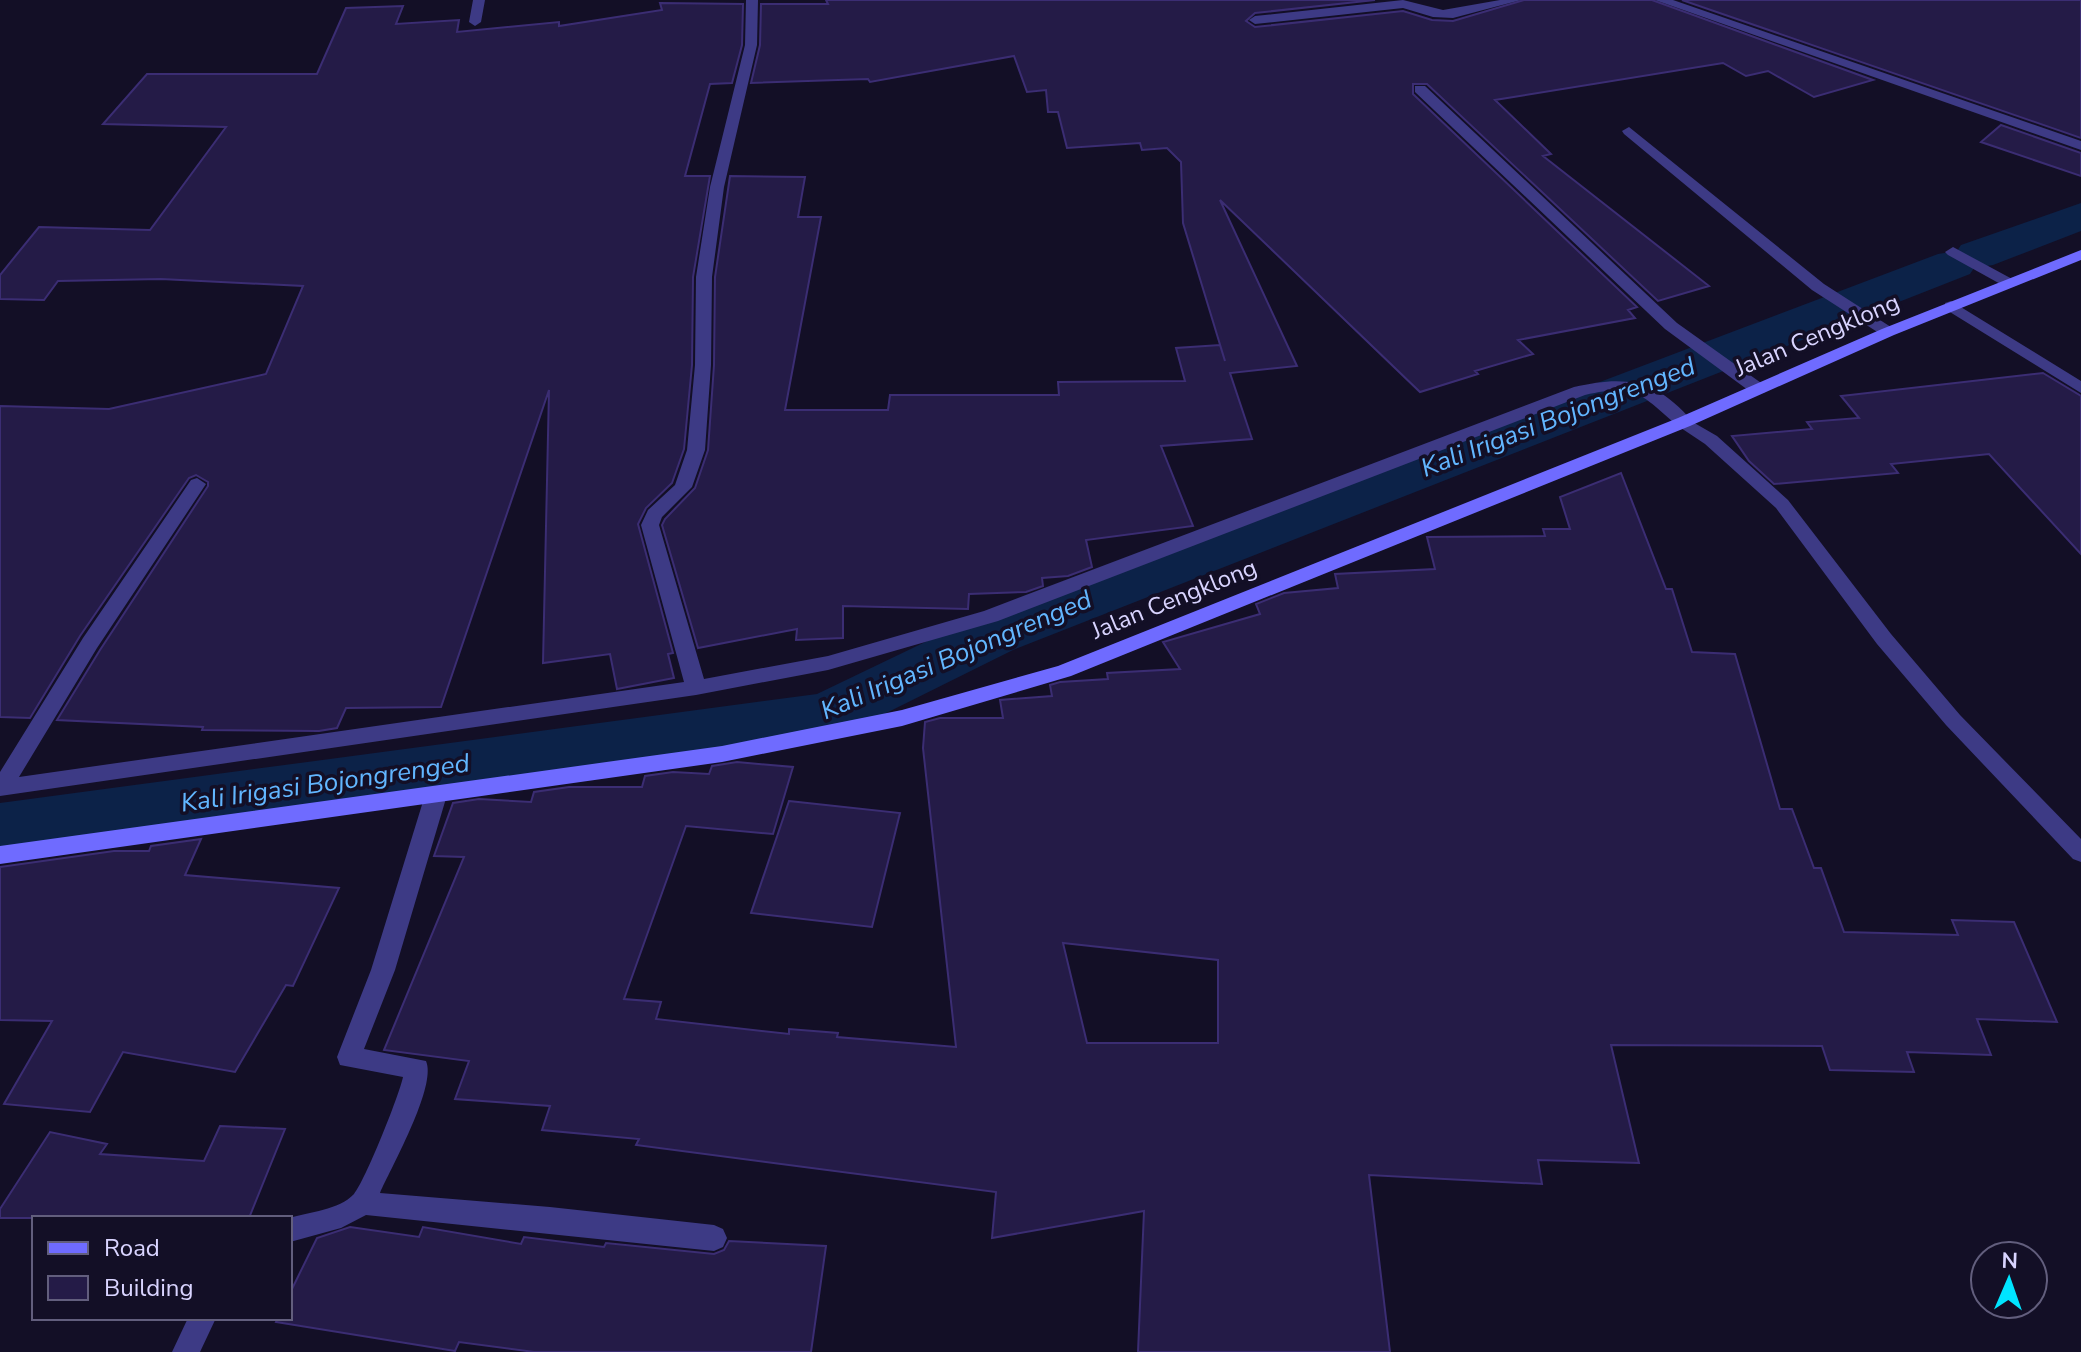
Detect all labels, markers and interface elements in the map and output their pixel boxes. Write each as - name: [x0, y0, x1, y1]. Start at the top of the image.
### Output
- street label: Jalan Cengklong: [1729, 286, 1904, 384]
- water label: Kali Irigasi Bojongrenged: [1416, 348, 1701, 486]
- street label: Jalan Cengklong: [1086, 551, 1262, 647]
- water label: Kali Irigasi Bojongrenged: [815, 582, 1098, 728]
- water label: Kali Irigasi Bojongrenged: [178, 745, 472, 821]
- legend: [32, 1216, 292, 1320]
- text: Road: [104, 1232, 160, 1264]
- north arrow: [1969, 1240, 2049, 1320]
- text: N: [2001, 1246, 2018, 1276]
- text: Building: [104, 1272, 194, 1304]

